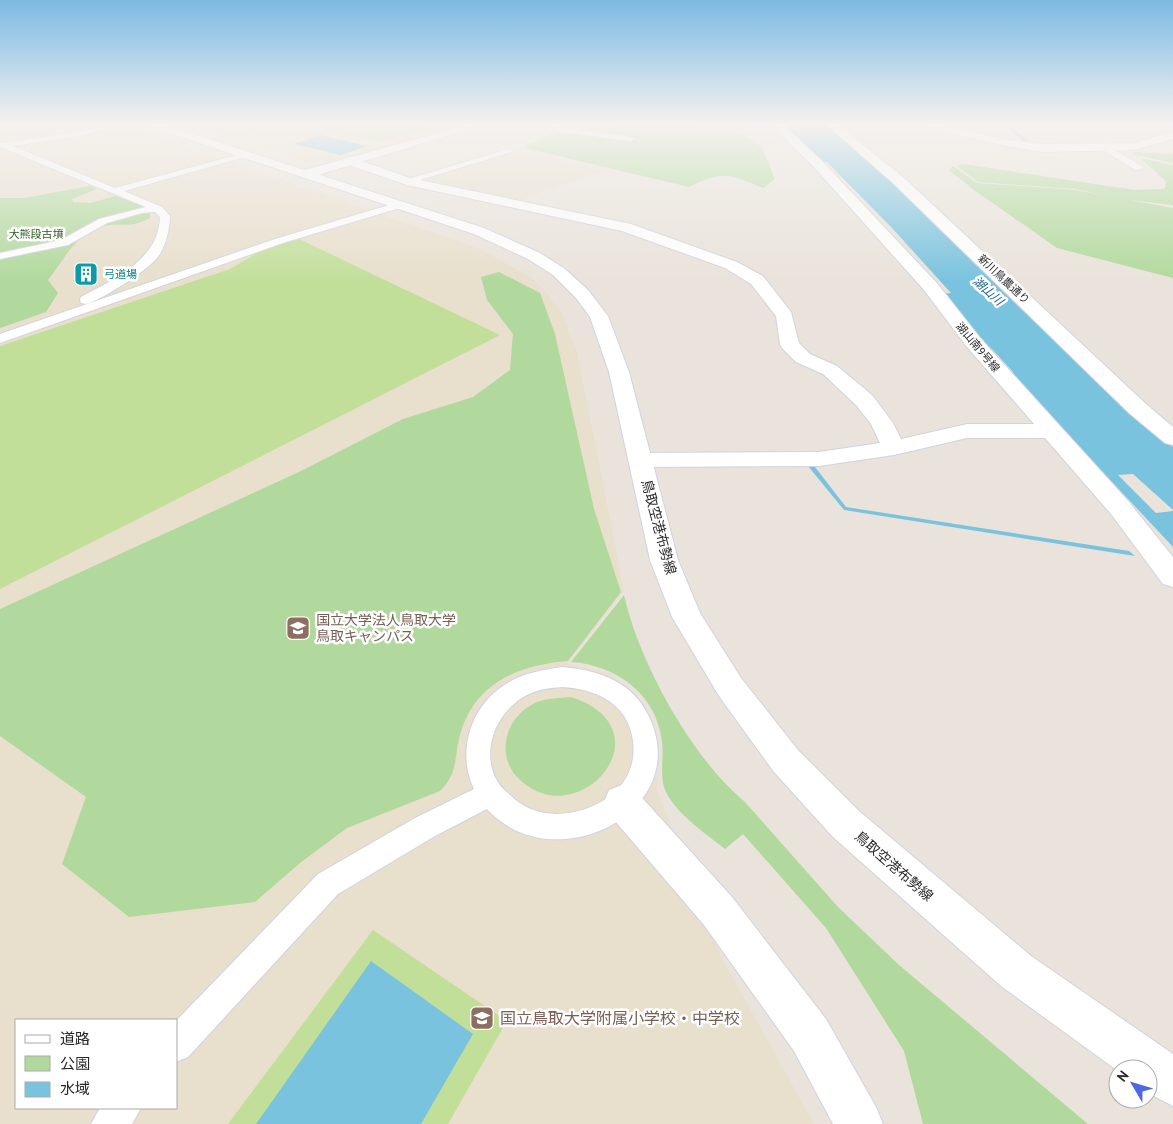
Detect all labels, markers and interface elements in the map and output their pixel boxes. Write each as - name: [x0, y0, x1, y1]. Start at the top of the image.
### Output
- park label: 大熊段古墳: [9, 227, 64, 241]
- street label: 新川鳥農通り: [975, 251, 1033, 307]
- building icon: 弓道場: [73, 261, 99, 287]
- place label: 弓道場: [104, 267, 137, 281]
- water label: 湖山川: [970, 273, 1008, 310]
- street label: 湖山南9号線: [953, 319, 1003, 375]
- street label: 鳥取空港布勢線: [638, 477, 680, 577]
- place label: 国立大学法人鳥取大学 鳥取キャンパス: [316, 611, 456, 645]
- school or university icon: 国立大学法人鳥取大学 鳥取キャンパス: [285, 615, 311, 641]
- street label: 鳥取空港布勢線: [851, 827, 937, 905]
- school or university icon: 国立鳥取大学附属小学校・中学校: [469, 1005, 495, 1031]
- place label: 国立鳥取大学附属小学校・中学校: [500, 1008, 740, 1028]
- legend: [15, 1019, 178, 1109]
- text: 道路: [60, 1029, 90, 1048]
- text: 公園: [60, 1054, 90, 1073]
- north arrow: [1108, 1059, 1158, 1109]
- text: N: [1113, 1067, 1133, 1085]
- text: 水域: [60, 1079, 90, 1098]

